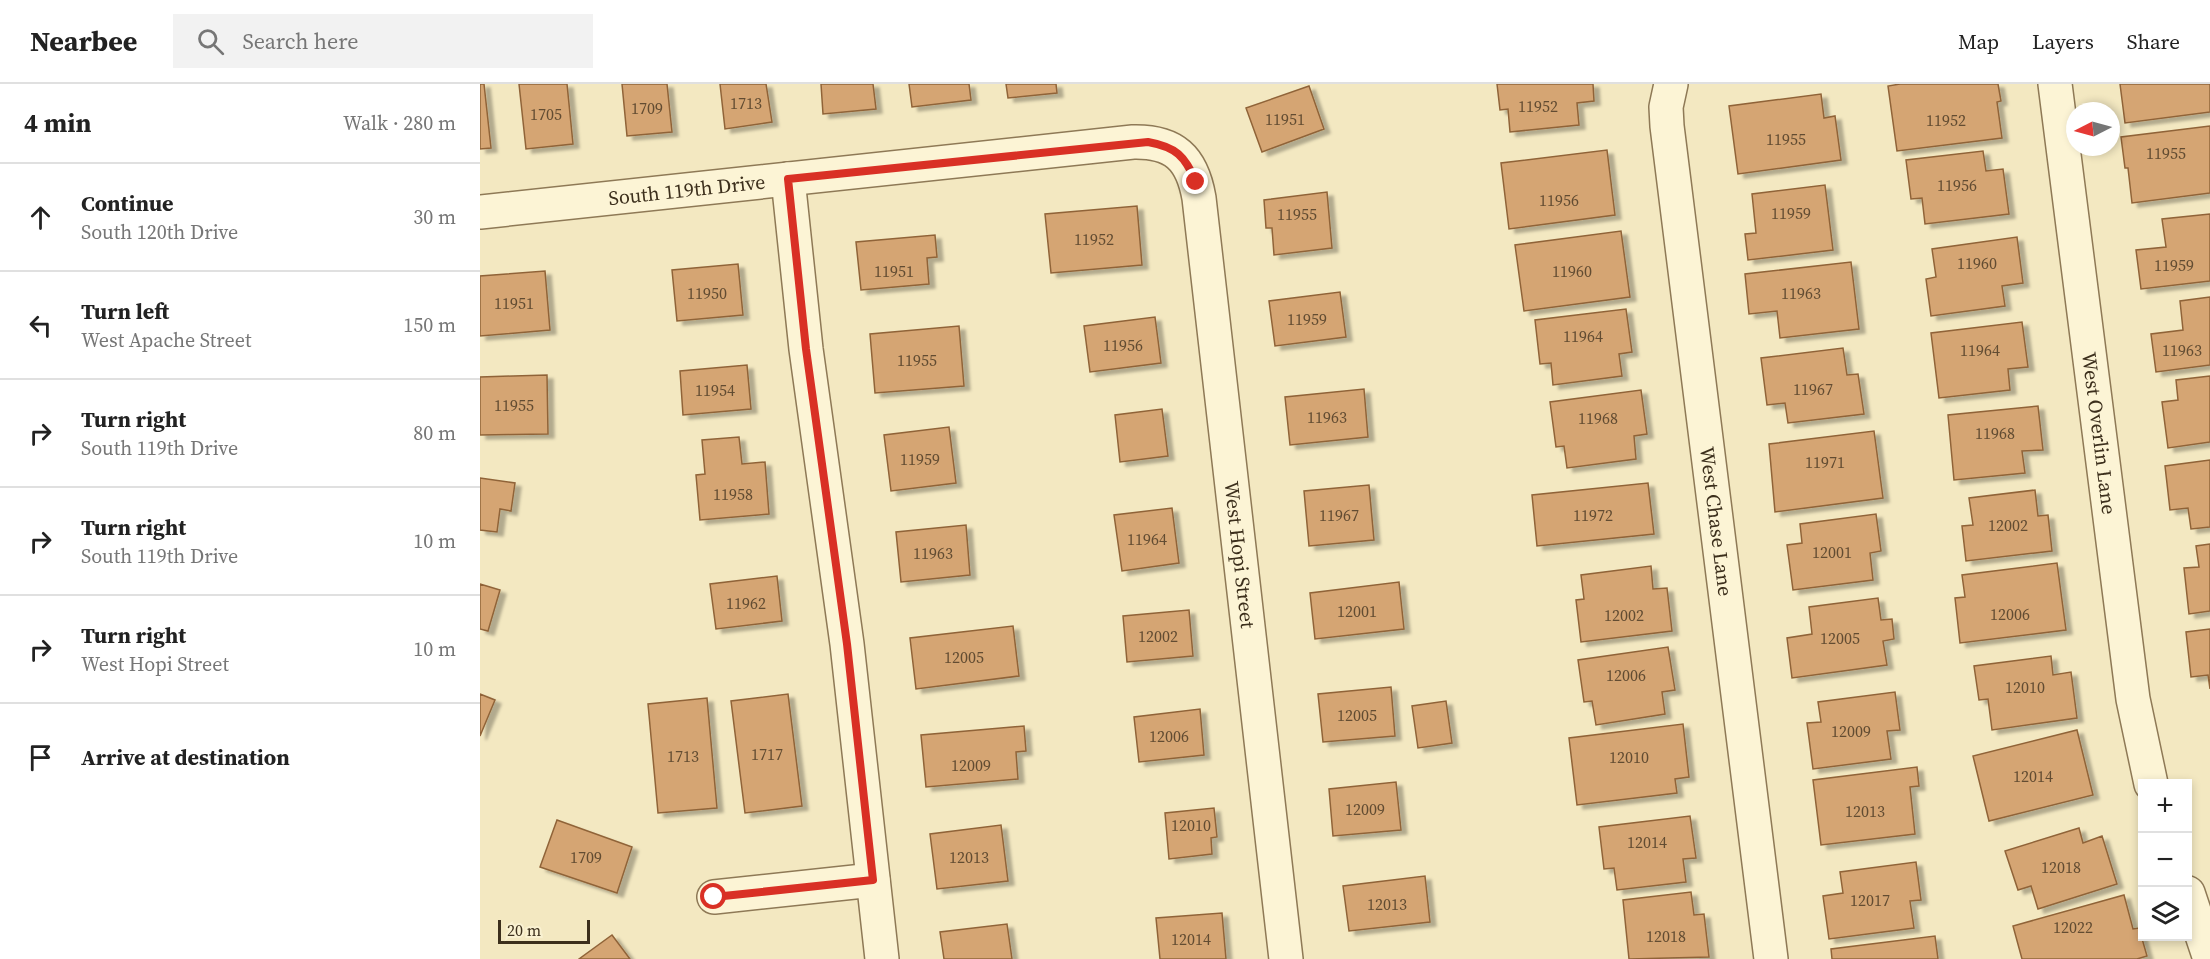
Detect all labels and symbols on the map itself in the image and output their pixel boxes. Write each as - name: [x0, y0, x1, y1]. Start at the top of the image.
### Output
- house number: 1713: [730, 92, 762, 114]
- house number: 11952: [1518, 95, 1558, 117]
- house number: 1709: [631, 97, 663, 119]
- north arrow: [2066, 102, 2120, 156]
- house number: 1705: [530, 103, 562, 125]
- house number: 11951: [1265, 108, 1305, 130]
- house number: 11952: [1926, 109, 1966, 131]
- house number: 11955: [1766, 128, 1806, 150]
- house number: 11955: [2146, 142, 2186, 164]
- street label: South 119th Drive: [607, 168, 767, 212]
- route end: [1182, 168, 1208, 194]
- house number: 11956: [1937, 174, 1977, 196]
- house number: 11956: [1539, 189, 1579, 211]
- house number: 11959: [1771, 202, 1811, 224]
- house number: 11955: [1277, 203, 1317, 225]
- house number: 11952: [1074, 228, 1114, 250]
- house number: 11960: [1957, 252, 1997, 274]
- house number: 11959: [2154, 254, 2194, 276]
- house number: 11951: [874, 260, 914, 282]
- house number: 11960: [1552, 260, 1592, 282]
- house number: 11950: [687, 282, 727, 304]
- house number: 11963: [1781, 282, 1821, 304]
- house number: 11951: [494, 292, 534, 314]
- house number: 11959: [1287, 308, 1327, 330]
- house number: 11964: [1563, 325, 1603, 347]
- house number: 11956: [1103, 334, 1143, 356]
- house number: 11964: [1960, 339, 2000, 361]
- house number: 11963: [2162, 339, 2202, 361]
- house number: 11955: [897, 349, 937, 371]
- street label: West Overlin Lane: [2075, 350, 2123, 516]
- house number: 11967: [1793, 378, 1833, 400]
- house number: 11954: [695, 379, 735, 401]
- house number: 11955: [494, 394, 534, 416]
- house number: 11963: [1307, 406, 1347, 428]
- house number: 11968: [1578, 407, 1618, 429]
- house number: 11968: [1975, 422, 2015, 444]
- street label: West Chase Lane: [1693, 445, 1740, 598]
- house number: 11959: [900, 448, 940, 470]
- house number: 11971: [1805, 451, 1845, 473]
- street label: West Hopi Street: [1217, 480, 1262, 630]
- house number: 11958: [713, 483, 753, 505]
- house number: 11967: [1319, 504, 1359, 526]
- house number: 11972: [1573, 504, 1613, 526]
- house number: 12002: [1988, 514, 2028, 536]
- house number: 11964: [1127, 528, 1167, 550]
- house number: 12001: [1812, 541, 1852, 563]
- house number: 11963: [913, 542, 953, 564]
- house number: 11962: [726, 592, 766, 614]
- house number: 12001: [1337, 600, 1377, 622]
- house number: 12006: [1990, 603, 2030, 625]
- house number: 12002: [1604, 604, 1644, 626]
- house number: 12002: [1138, 625, 1178, 647]
- house number: 12005: [1820, 627, 1860, 649]
- house number: 12005: [944, 646, 984, 668]
- house number: 12006: [1606, 664, 1646, 686]
- house number: 12010: [2005, 676, 2045, 698]
- house number: 12005: [1337, 704, 1377, 726]
- house number: 12009: [1831, 720, 1871, 742]
- house number: 12006: [1149, 725, 1189, 747]
- house number: 1717: [751, 743, 783, 765]
- house number: 1713: [667, 745, 699, 767]
- house number: 12010: [1609, 746, 1649, 768]
- house number: 12009: [951, 754, 991, 776]
- house number: 12014: [2013, 765, 2053, 787]
- house number: 12009: [1345, 798, 1385, 820]
- house number: 12013: [1845, 800, 1885, 822]
- house number: 12010: [1171, 814, 1211, 836]
- house number: 12014: [1627, 831, 1667, 853]
- house number: 1709: [570, 846, 602, 868]
- house number: 12013: [949, 846, 989, 868]
- house number: 12018: [2041, 856, 2081, 878]
- route start: [700, 883, 726, 909]
- house number: 12017: [1850, 889, 1890, 911]
- house number: 12013: [1367, 893, 1407, 915]
- house number: 12022: [2053, 916, 2093, 938]
- scale bar: [498, 917, 590, 944]
- house number: 12018: [1646, 925, 1686, 947]
- house number: 12014: [1171, 928, 1211, 950]

